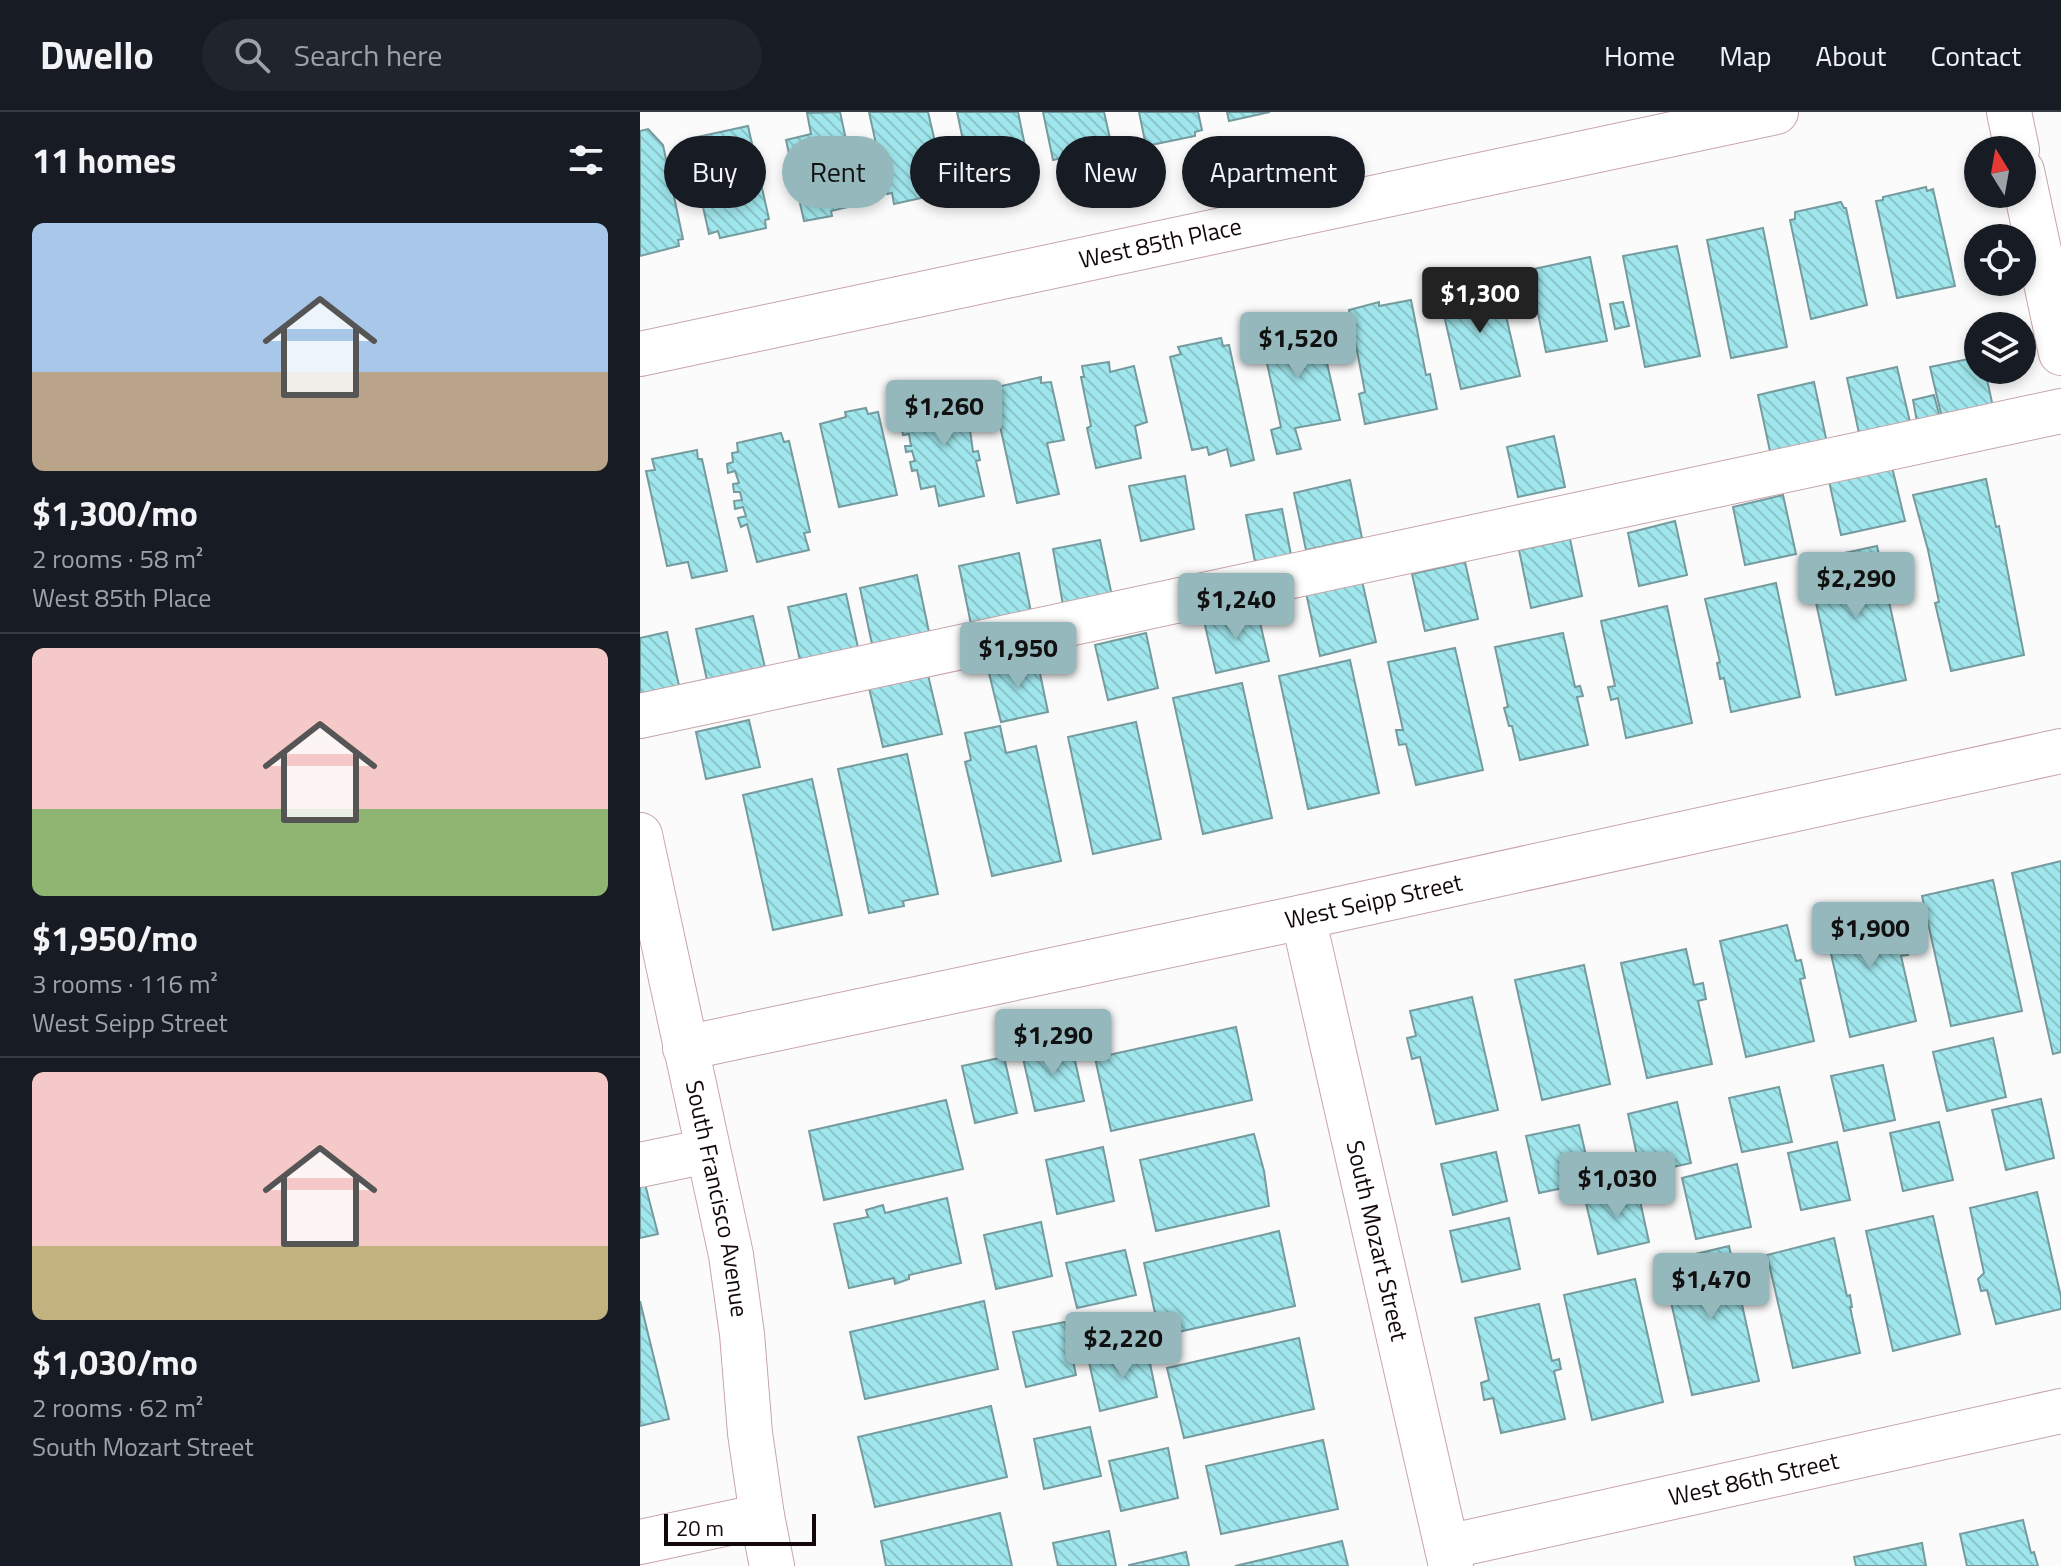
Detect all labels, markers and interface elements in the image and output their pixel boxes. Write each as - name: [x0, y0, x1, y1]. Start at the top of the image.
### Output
- search box: [202, 19, 762, 91]
- text: Dwello: [40, 26, 154, 84]
- text: Search here: [294, 32, 443, 78]
- icon: search: [230, 33, 274, 77]
- text: Home: [1604, 34, 1675, 77]
- text: Map: [1719, 34, 1772, 77]
- text: About: [1816, 34, 1886, 77]
- text: Contact: [1930, 34, 2021, 77]
- text: 11 homes: [32, 134, 176, 186]
- chip: Buy: [664, 136, 766, 208]
- chip: Rent: [782, 136, 894, 208]
- chip: Filters: [910, 136, 1040, 208]
- chip: New: [1056, 136, 1166, 208]
- chip: Apartment: [1182, 136, 1365, 208]
- north arrow: [1964, 136, 2036, 208]
- map controls: [1964, 136, 2036, 384]
- icon: filters: [564, 138, 608, 182]
- street label: West 85th Place: [1075, 207, 1245, 277]
- button: locate: [1964, 224, 2036, 296]
- pin: $1,300: [1415, 267, 1545, 335]
- text: $1,300: [1440, 273, 1520, 312]
- icon: home: [248, 275, 392, 419]
- pin: $1,520: [1233, 312, 1363, 380]
- button: layers: [1964, 312, 2036, 384]
- text: $1,520: [1258, 318, 1338, 357]
- pin: $1,260: [879, 380, 1009, 448]
- text: $1,260: [904, 386, 984, 425]
- text: $1,300/mo: [32, 487, 198, 539]
- text: 2 rooms · 58 m²: [32, 539, 203, 578]
- pin: $2,290: [1791, 552, 1921, 620]
- text: $2,290: [1816, 558, 1896, 597]
- pin: $1,240: [1171, 573, 1301, 641]
- text: West 85th Place: [32, 578, 211, 617]
- text: $1,240: [1196, 579, 1276, 618]
- pin: $1,950: [953, 622, 1083, 690]
- text: $1,950: [978, 628, 1058, 667]
- icon: home: [248, 700, 392, 844]
- street label: West Seipp Street: [1281, 864, 1466, 937]
- pin: $1,900: [1805, 902, 1935, 970]
- text: $1,900: [1830, 908, 1910, 947]
- text: $1,950/mo: [32, 912, 198, 964]
- text: 3 rooms · 116 m²: [32, 964, 218, 1003]
- text: West Seipp Street: [32, 1003, 228, 1042]
- pin: $1,290: [988, 1009, 1118, 1077]
- text: $1,290: [1013, 1015, 1093, 1054]
- street label: South Francisco Avenue: [677, 1077, 758, 1319]
- icon: home: [248, 1124, 392, 1268]
- street label: South Mozart Street: [1337, 1137, 1418, 1345]
- pin: $1,030: [1552, 1152, 1682, 1220]
- text: $1,030: [1577, 1158, 1657, 1197]
- pin: $1,470: [1646, 1253, 1776, 1321]
- text: $1,470: [1671, 1259, 1751, 1298]
- pin: $2,220: [1058, 1312, 1188, 1380]
- text: $2,220: [1083, 1318, 1163, 1357]
- text: $1,030/mo: [32, 1336, 198, 1388]
- text: 2 rooms · 62 m²: [32, 1388, 203, 1427]
- text: South Mozart Street: [32, 1427, 254, 1466]
- street label: West 86th Street: [1665, 1442, 1842, 1514]
- scale bar: [664, 1510, 816, 1546]
- text: 20 m: [676, 1511, 724, 1545]

